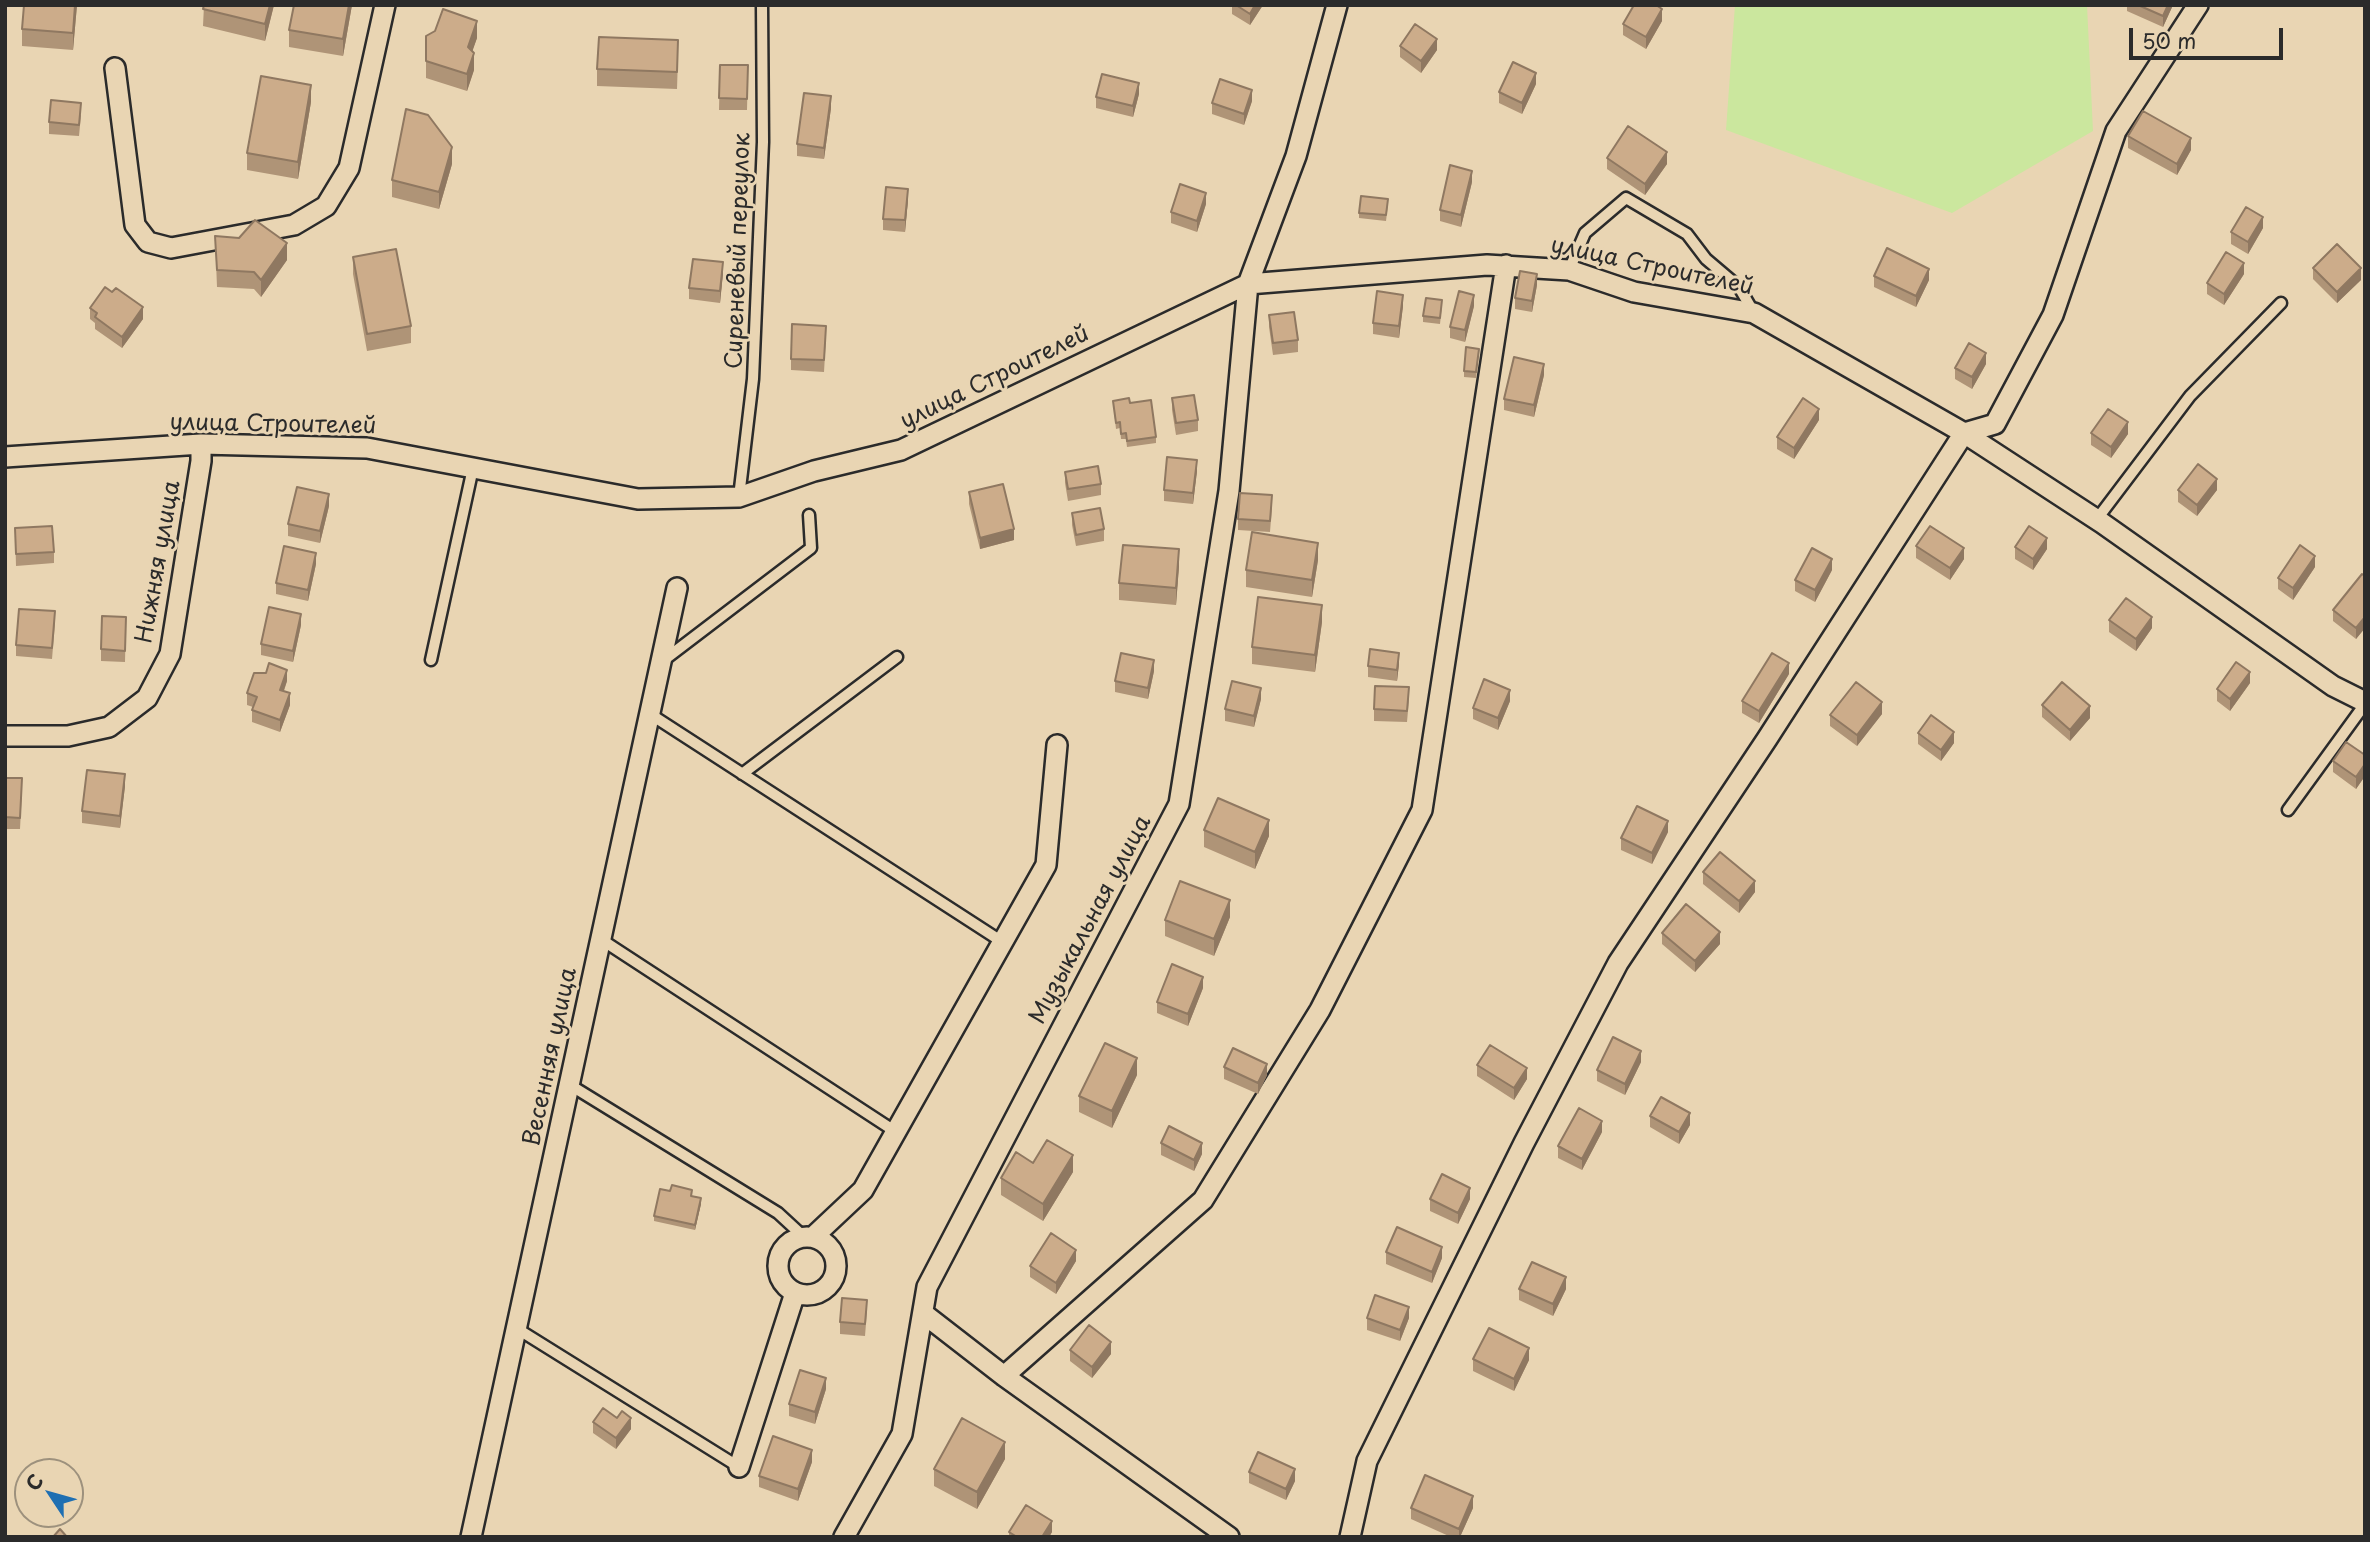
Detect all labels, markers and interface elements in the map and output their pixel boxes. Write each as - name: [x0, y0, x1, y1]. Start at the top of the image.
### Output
- scale bar: [2132, 14, 2286, 58]
- text: 50 m: [2142, 24, 2196, 56]
- street label: Сиреневый переулок: [721, 132, 757, 370]
- street label: улица Строителей: [1548, 232, 1756, 302]
- street label: улица Строителей: [896, 320, 1094, 436]
- street label: улица Строителей: [169, 409, 377, 441]
- street label: Нижняя улица: [131, 479, 187, 645]
- street label: Музыкальная улица: [1024, 811, 1158, 1029]
- street label: Весенняя улица: [519, 965, 583, 1149]
- north arrow: [14, 1458, 84, 1528]
- text: С: [18, 1468, 49, 1496]

